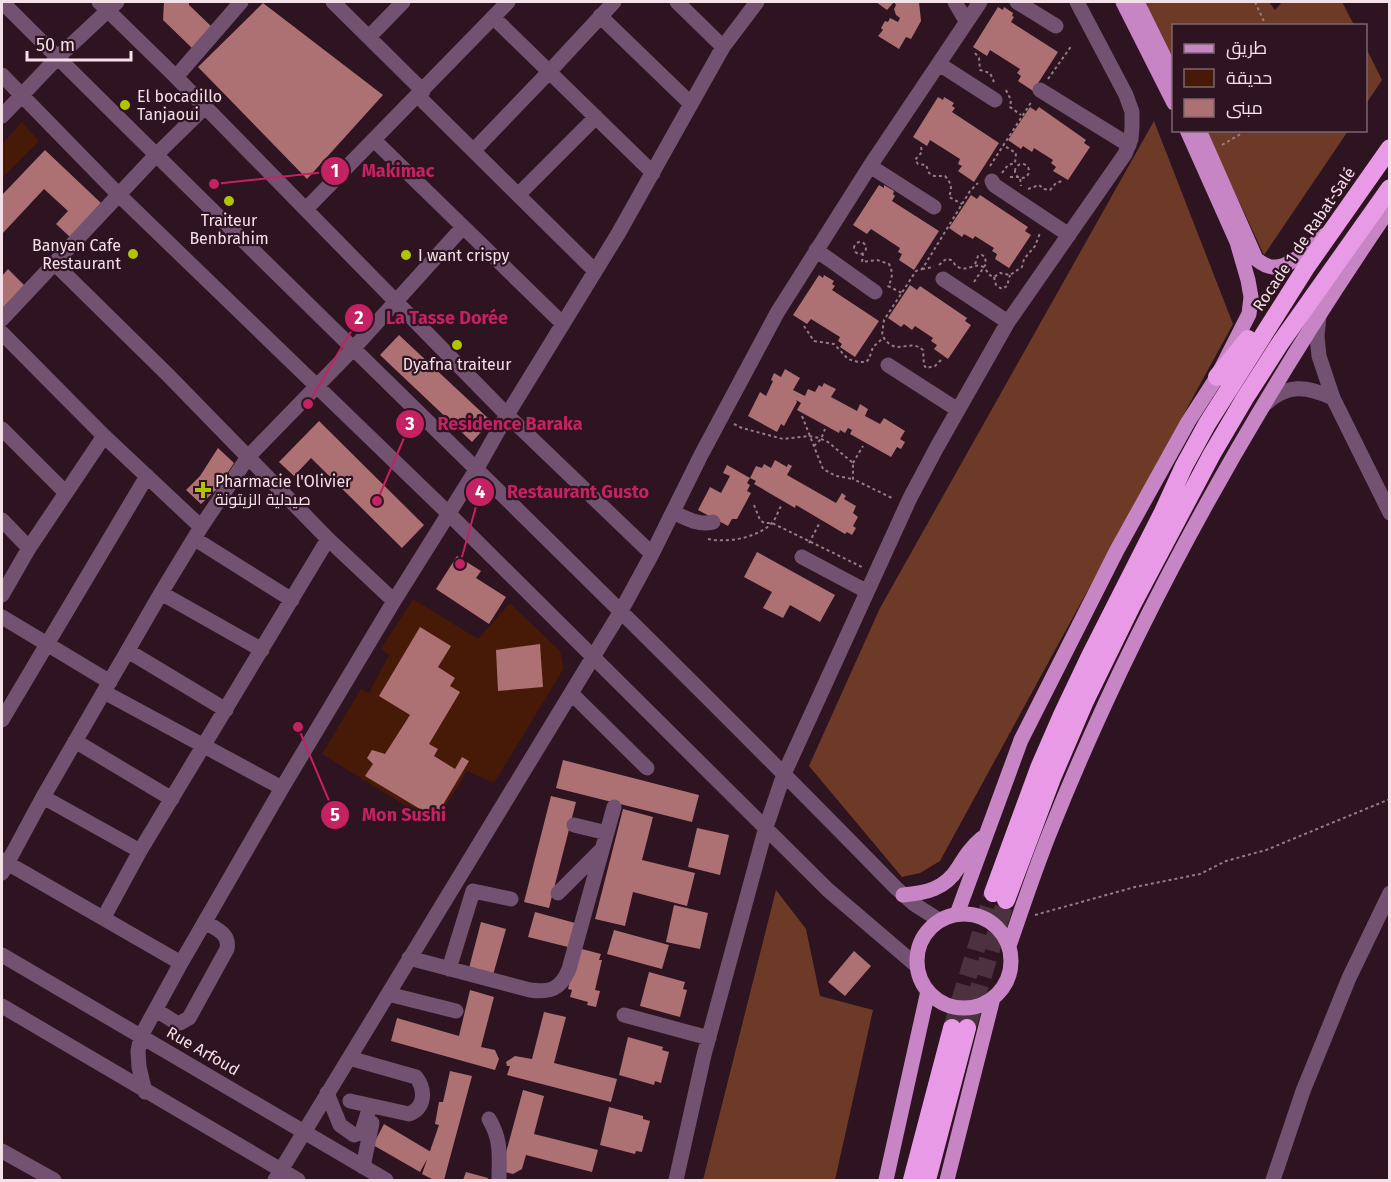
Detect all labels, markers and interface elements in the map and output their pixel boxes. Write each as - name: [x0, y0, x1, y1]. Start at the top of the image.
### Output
- scale bar: [27, 24, 130, 62]
- legend: [1172, 24, 1367, 132]
- text: 50 m: [36, 34, 75, 56]
- text: طريق: [1226, 37, 1267, 60]
- text: حديقة: [1226, 67, 1272, 89]
- place label: El bocadillo Tanjaoui: [137, 87, 222, 124]
- text: مبنى: [1226, 97, 1263, 119]
- marker: El bocadillo Tanjaoui: [118, 98, 132, 112]
- callout: Makimac: [320, 153, 446, 189]
- text: 1: [331, 160, 339, 182]
- text: Makimac: [362, 160, 435, 182]
- street label: Rocade 1 de Rabat-Salé: [1249, 164, 1359, 314]
- marker: Traiteur Benbrahim: [222, 194, 236, 208]
- place label: Traiteur Benbrahim: [189, 211, 269, 248]
- place label: Banyan Cafe Restaurant: [32, 236, 121, 273]
- place label: I want crispy: [418, 246, 510, 265]
- marker: Banyan Cafe Restaurant: [126, 247, 140, 261]
- marker: I want crispy: [399, 248, 413, 262]
- callout: La Tasse Dorée: [344, 300, 520, 336]
- text: 2: [354, 307, 364, 329]
- text: La Tasse Dorée: [386, 307, 508, 329]
- marker: Dyafna traiteur: [450, 338, 464, 352]
- place label: Dyafna traiteur: [403, 355, 512, 374]
- callout: Residence Baraka: [395, 406, 594, 442]
- text: 3: [404, 413, 415, 435]
- text: Residence Baraka: [437, 413, 583, 435]
- place label: Pharmacie l'Olivier صيدلية الزيتونة: [215, 472, 352, 509]
- callout: Restaurant Gusto: [465, 474, 662, 510]
- text: 4: [475, 481, 485, 503]
- text: Restaurant Gusto: [507, 481, 649, 503]
- marker: Pharmacie l'Olivier صيدلية الزيتونة: [196, 483, 210, 497]
- callout: Mon Sushi: [320, 797, 458, 833]
- text: 5: [330, 804, 340, 826]
- text: Mon Sushi: [362, 804, 446, 826]
- street label: Rue Arfoud: [163, 1023, 243, 1079]

